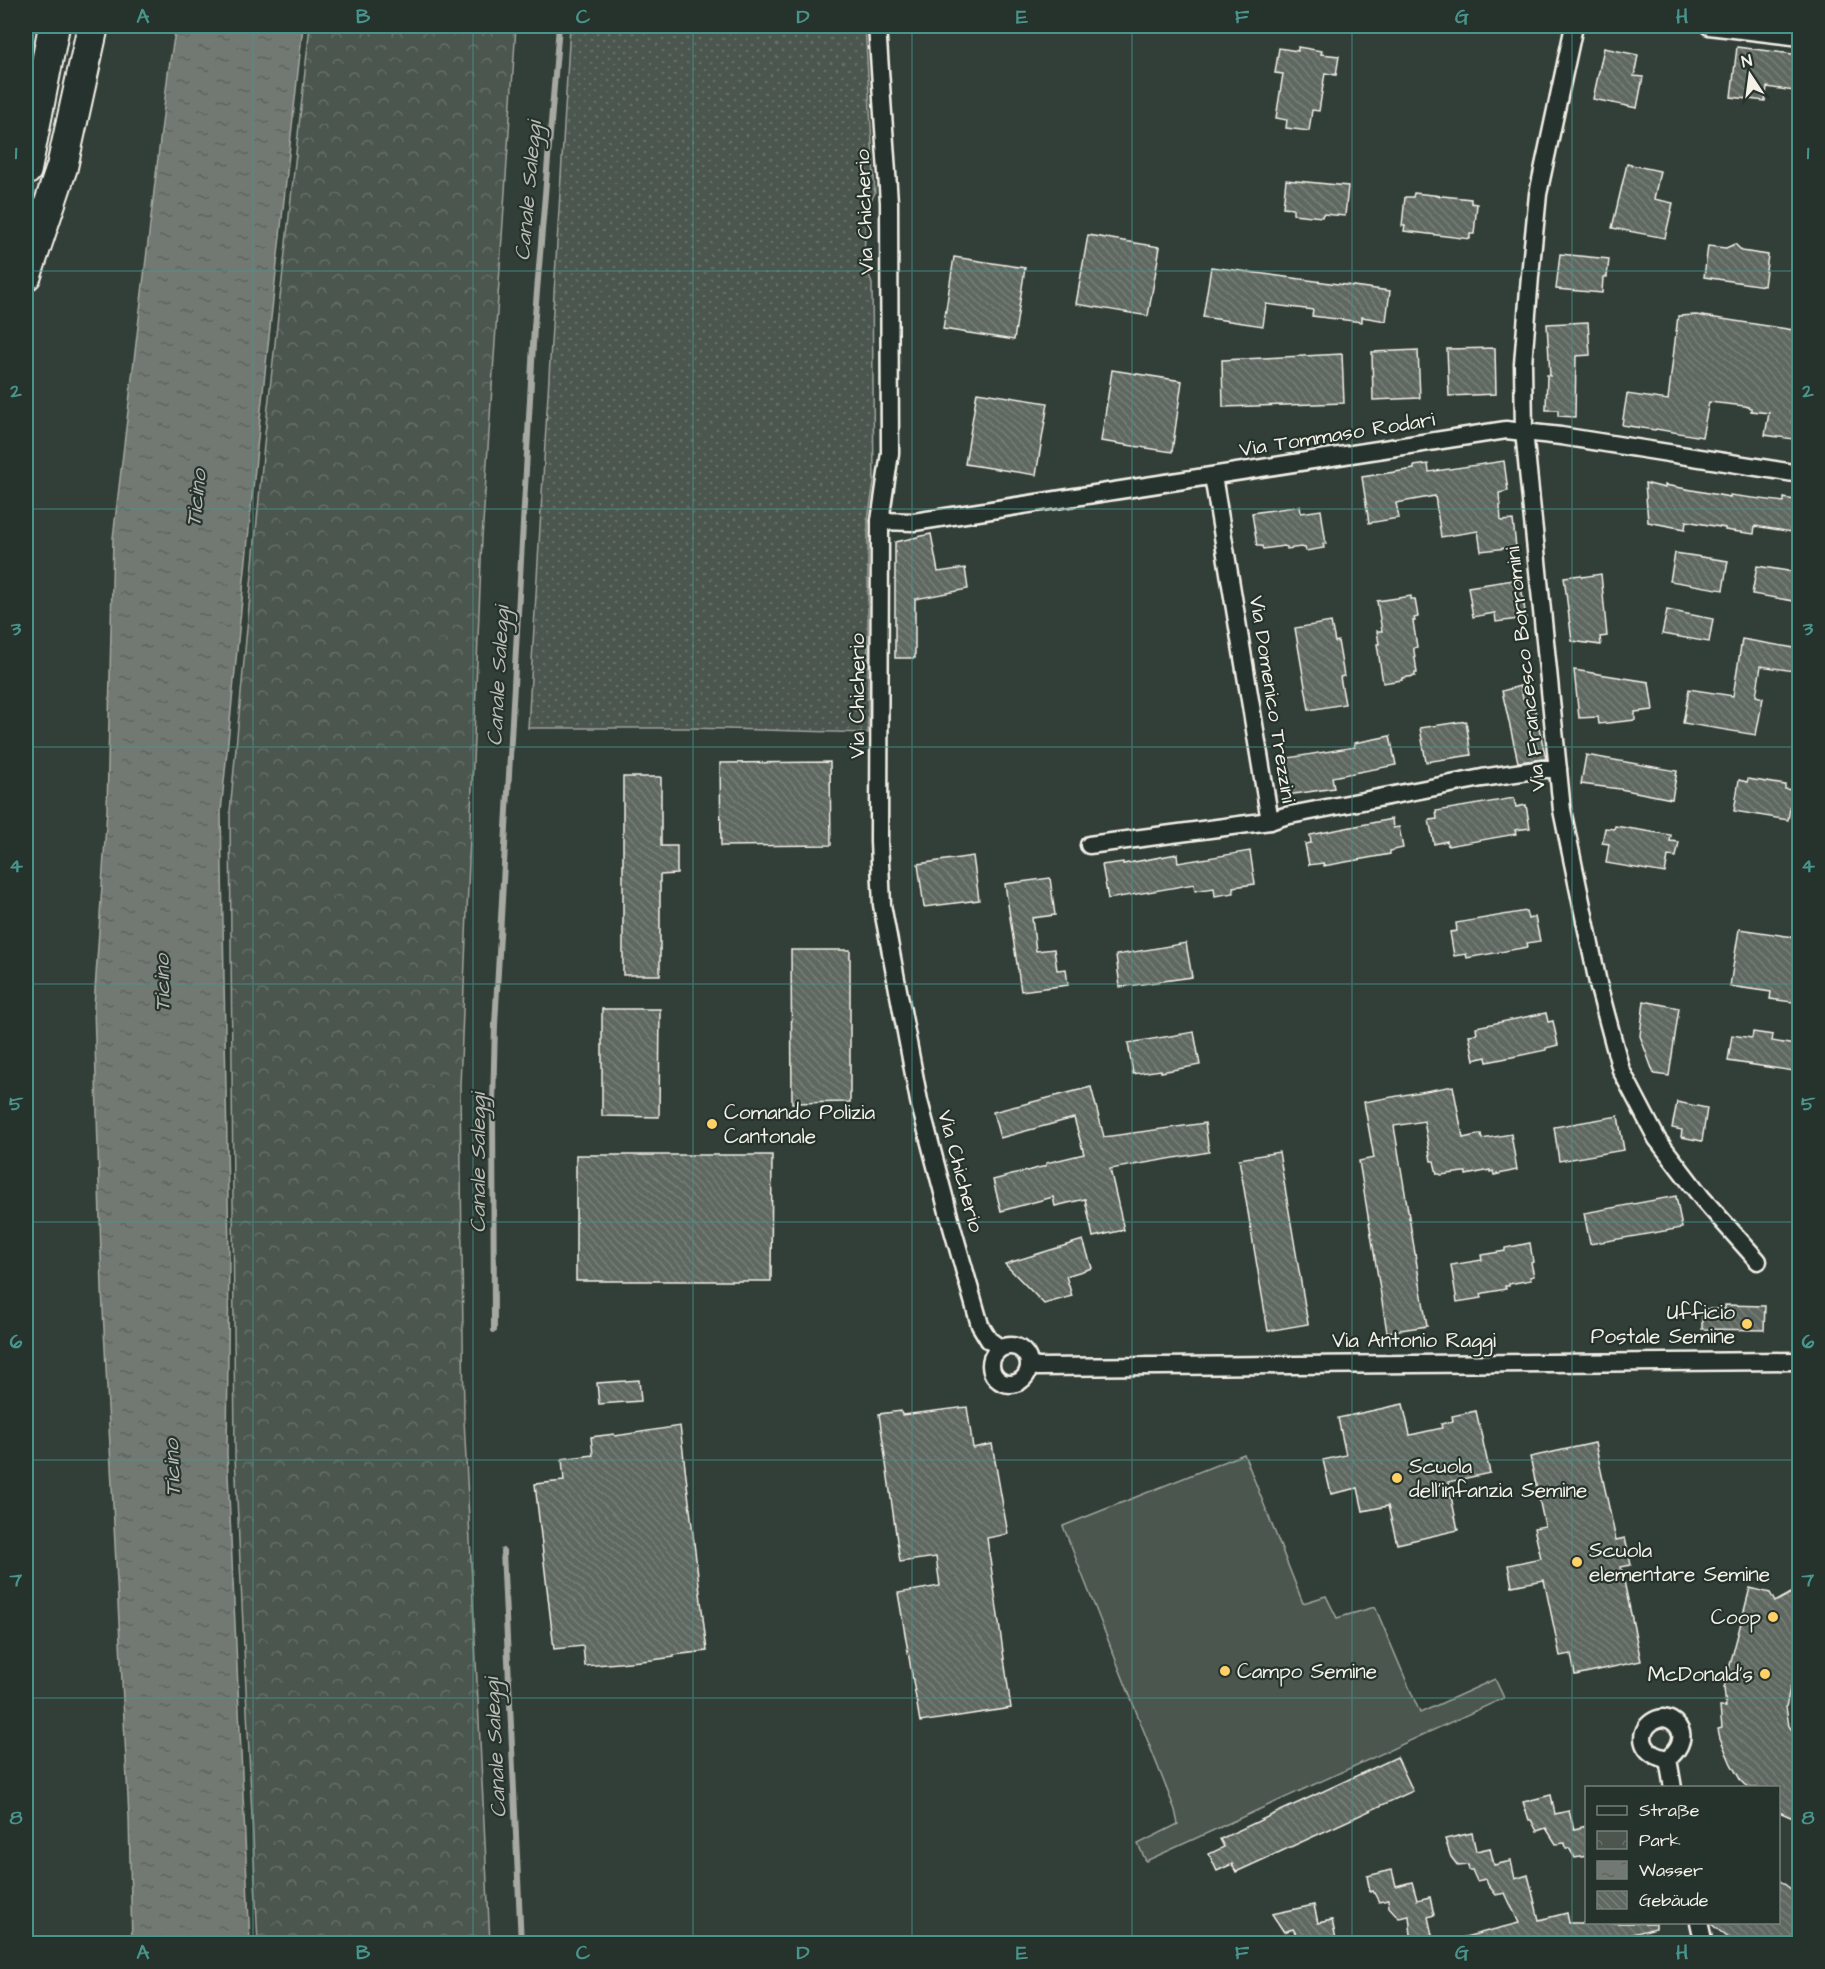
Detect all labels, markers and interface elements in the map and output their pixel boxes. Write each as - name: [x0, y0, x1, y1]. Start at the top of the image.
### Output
- text: A: [137, 3, 150, 31]
- text: B: [356, 3, 371, 31]
- text: C: [576, 3, 591, 31]
- text: D: [797, 3, 810, 31]
- text: E: [1016, 3, 1028, 31]
- text: F: [1235, 3, 1250, 31]
- text: G: [1455, 3, 1469, 31]
- text: H: [1676, 3, 1688, 31]
- north arrow: [1720, 45, 1780, 105]
- text: N: [1739, 50, 1754, 73]
- water label: Canale Saleggi: [507, 117, 551, 262]
- text: 1: [15, 139, 18, 167]
- text: 1: [1807, 139, 1810, 167]
- street label: Via Chicherio: [848, 149, 881, 275]
- text: 2: [9, 377, 22, 405]
- text: 2: [1801, 377, 1814, 405]
- street label: Via Tommaso Rodari: [1237, 405, 1437, 464]
- water label: Ticino: [178, 466, 215, 528]
- street label: Via Francesco Borromini: [1498, 545, 1553, 793]
- street label: Via Domenico Trezzini: [1242, 593, 1303, 805]
- water label: Canale Saleggi: [479, 603, 519, 747]
- text: 3: [10, 615, 22, 643]
- text: 3: [1802, 615, 1814, 643]
- street label: Via Chicherio: [843, 633, 872, 759]
- text: 4: [9, 852, 23, 880]
- text: 4: [1801, 852, 1815, 880]
- water label: Ticino: [146, 952, 179, 1012]
- text: 5: [9, 1090, 24, 1118]
- water label: Canale Saleggi: [463, 1090, 495, 1233]
- text: 5: [1801, 1090, 1816, 1118]
- place label: Comando Polizia Cantonale: [724, 1098, 875, 1151]
- street label: Via Chicherio: [930, 1107, 991, 1236]
- marker: Comando Polizia Cantonale: [705, 1117, 719, 1131]
- place label: Ufficio Postale Semine: [1591, 1298, 1735, 1351]
- marker: Ufficio Postale Semine: [1740, 1317, 1754, 1331]
- street label: Via Antonio Raggi: [1332, 1326, 1496, 1357]
- text: 6: [10, 1328, 23, 1356]
- text: 6: [1802, 1328, 1815, 1356]
- water label: Ticino: [156, 1437, 189, 1497]
- place label: Scuola dell’infanzia Semine: [1409, 1452, 1587, 1505]
- marker: Scuola dell’infanzia Semine: [1390, 1471, 1404, 1485]
- place label: Scuola elementare Semine: [1589, 1536, 1770, 1589]
- marker: Scuola elementare Semine: [1570, 1555, 1584, 1569]
- text: 7: [9, 1566, 23, 1594]
- text: 7: [1801, 1566, 1815, 1594]
- place label: Coop: [1711, 1603, 1761, 1633]
- marker: Coop: [1766, 1610, 1780, 1624]
- place label: Campo Semine: [1237, 1657, 1377, 1687]
- place label: McDonald's: [1648, 1660, 1753, 1689]
- marker: Campo Semine: [1218, 1664, 1232, 1678]
- marker: McDonald's: [1758, 1667, 1772, 1681]
- water label: Canale Saleggi: [476, 1675, 516, 1819]
- legend: [1585, 1786, 1780, 1924]
- text: Straße: [1639, 1798, 1700, 1823]
- text: 8: [10, 1804, 23, 1832]
- text: 8: [1802, 1804, 1815, 1832]
- text: Park: [1639, 1828, 1681, 1853]
- text: Wasser: [1639, 1858, 1703, 1883]
- text: Gebäude: [1639, 1888, 1709, 1913]
- text: A: [137, 1939, 150, 1967]
- text: B: [356, 1939, 371, 1967]
- text: C: [576, 1939, 591, 1967]
- text: D: [797, 1939, 810, 1967]
- text: E: [1016, 1939, 1028, 1967]
- text: F: [1235, 1939, 1250, 1967]
- text: G: [1455, 1939, 1469, 1967]
- text: H: [1676, 1939, 1688, 1967]

